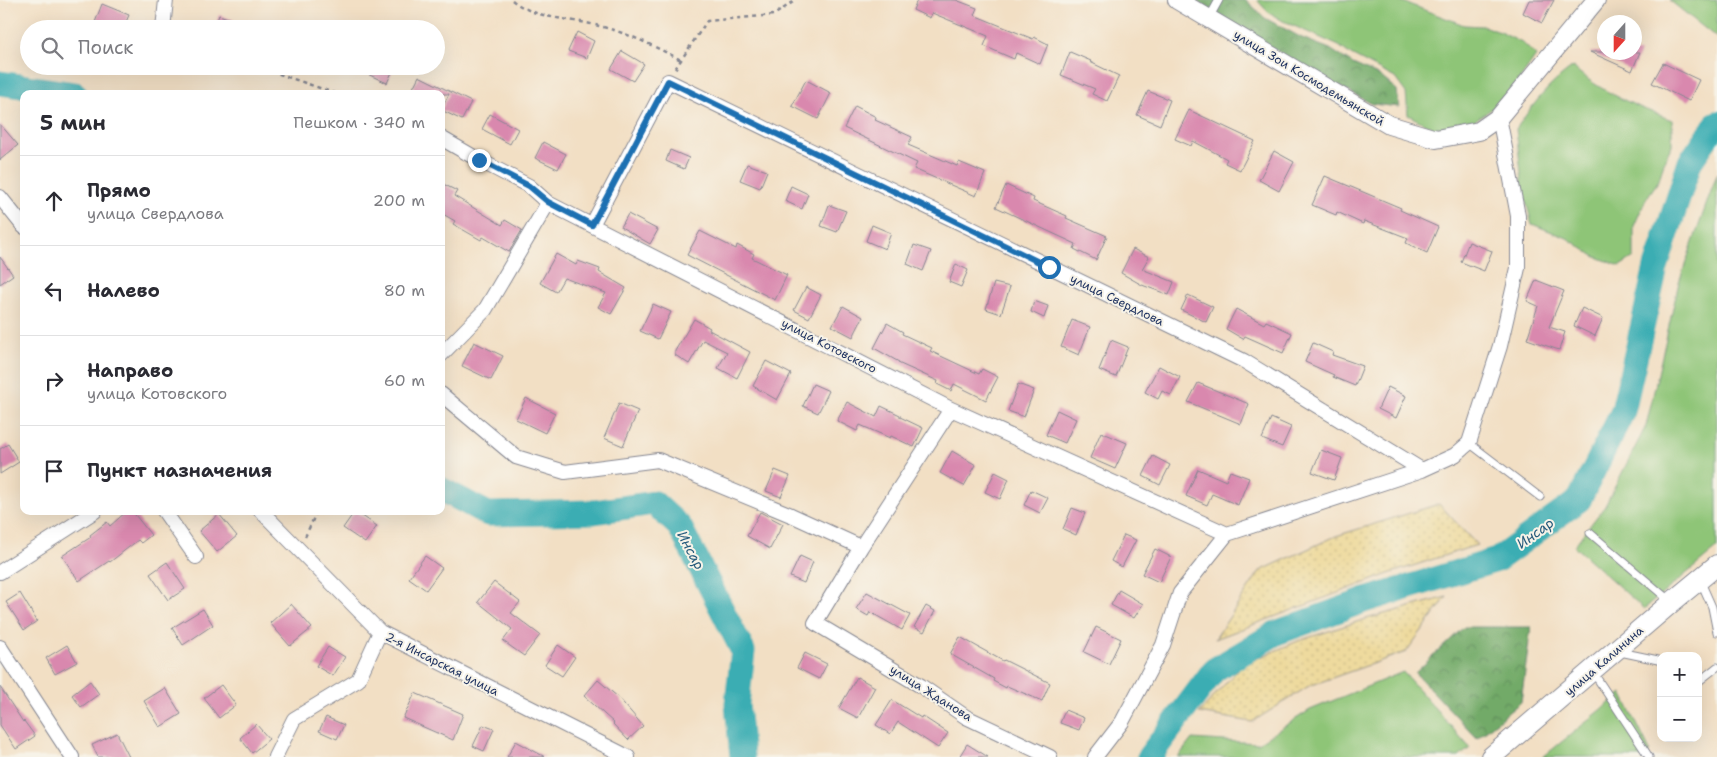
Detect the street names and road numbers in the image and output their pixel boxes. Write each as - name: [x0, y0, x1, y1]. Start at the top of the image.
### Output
- street label: улица Зои Космодемьянской: [1231, 27, 1387, 130]
- street label: улица Свердлова: [1067, 270, 1167, 330]
- street label: улица Котовского: [779, 315, 879, 377]
- street label: улица Калинина: [1561, 622, 1647, 700]
- street label: 2-я Инсарская улица: [383, 628, 502, 700]
- street label: улица Жданова: [887, 661, 976, 725]

